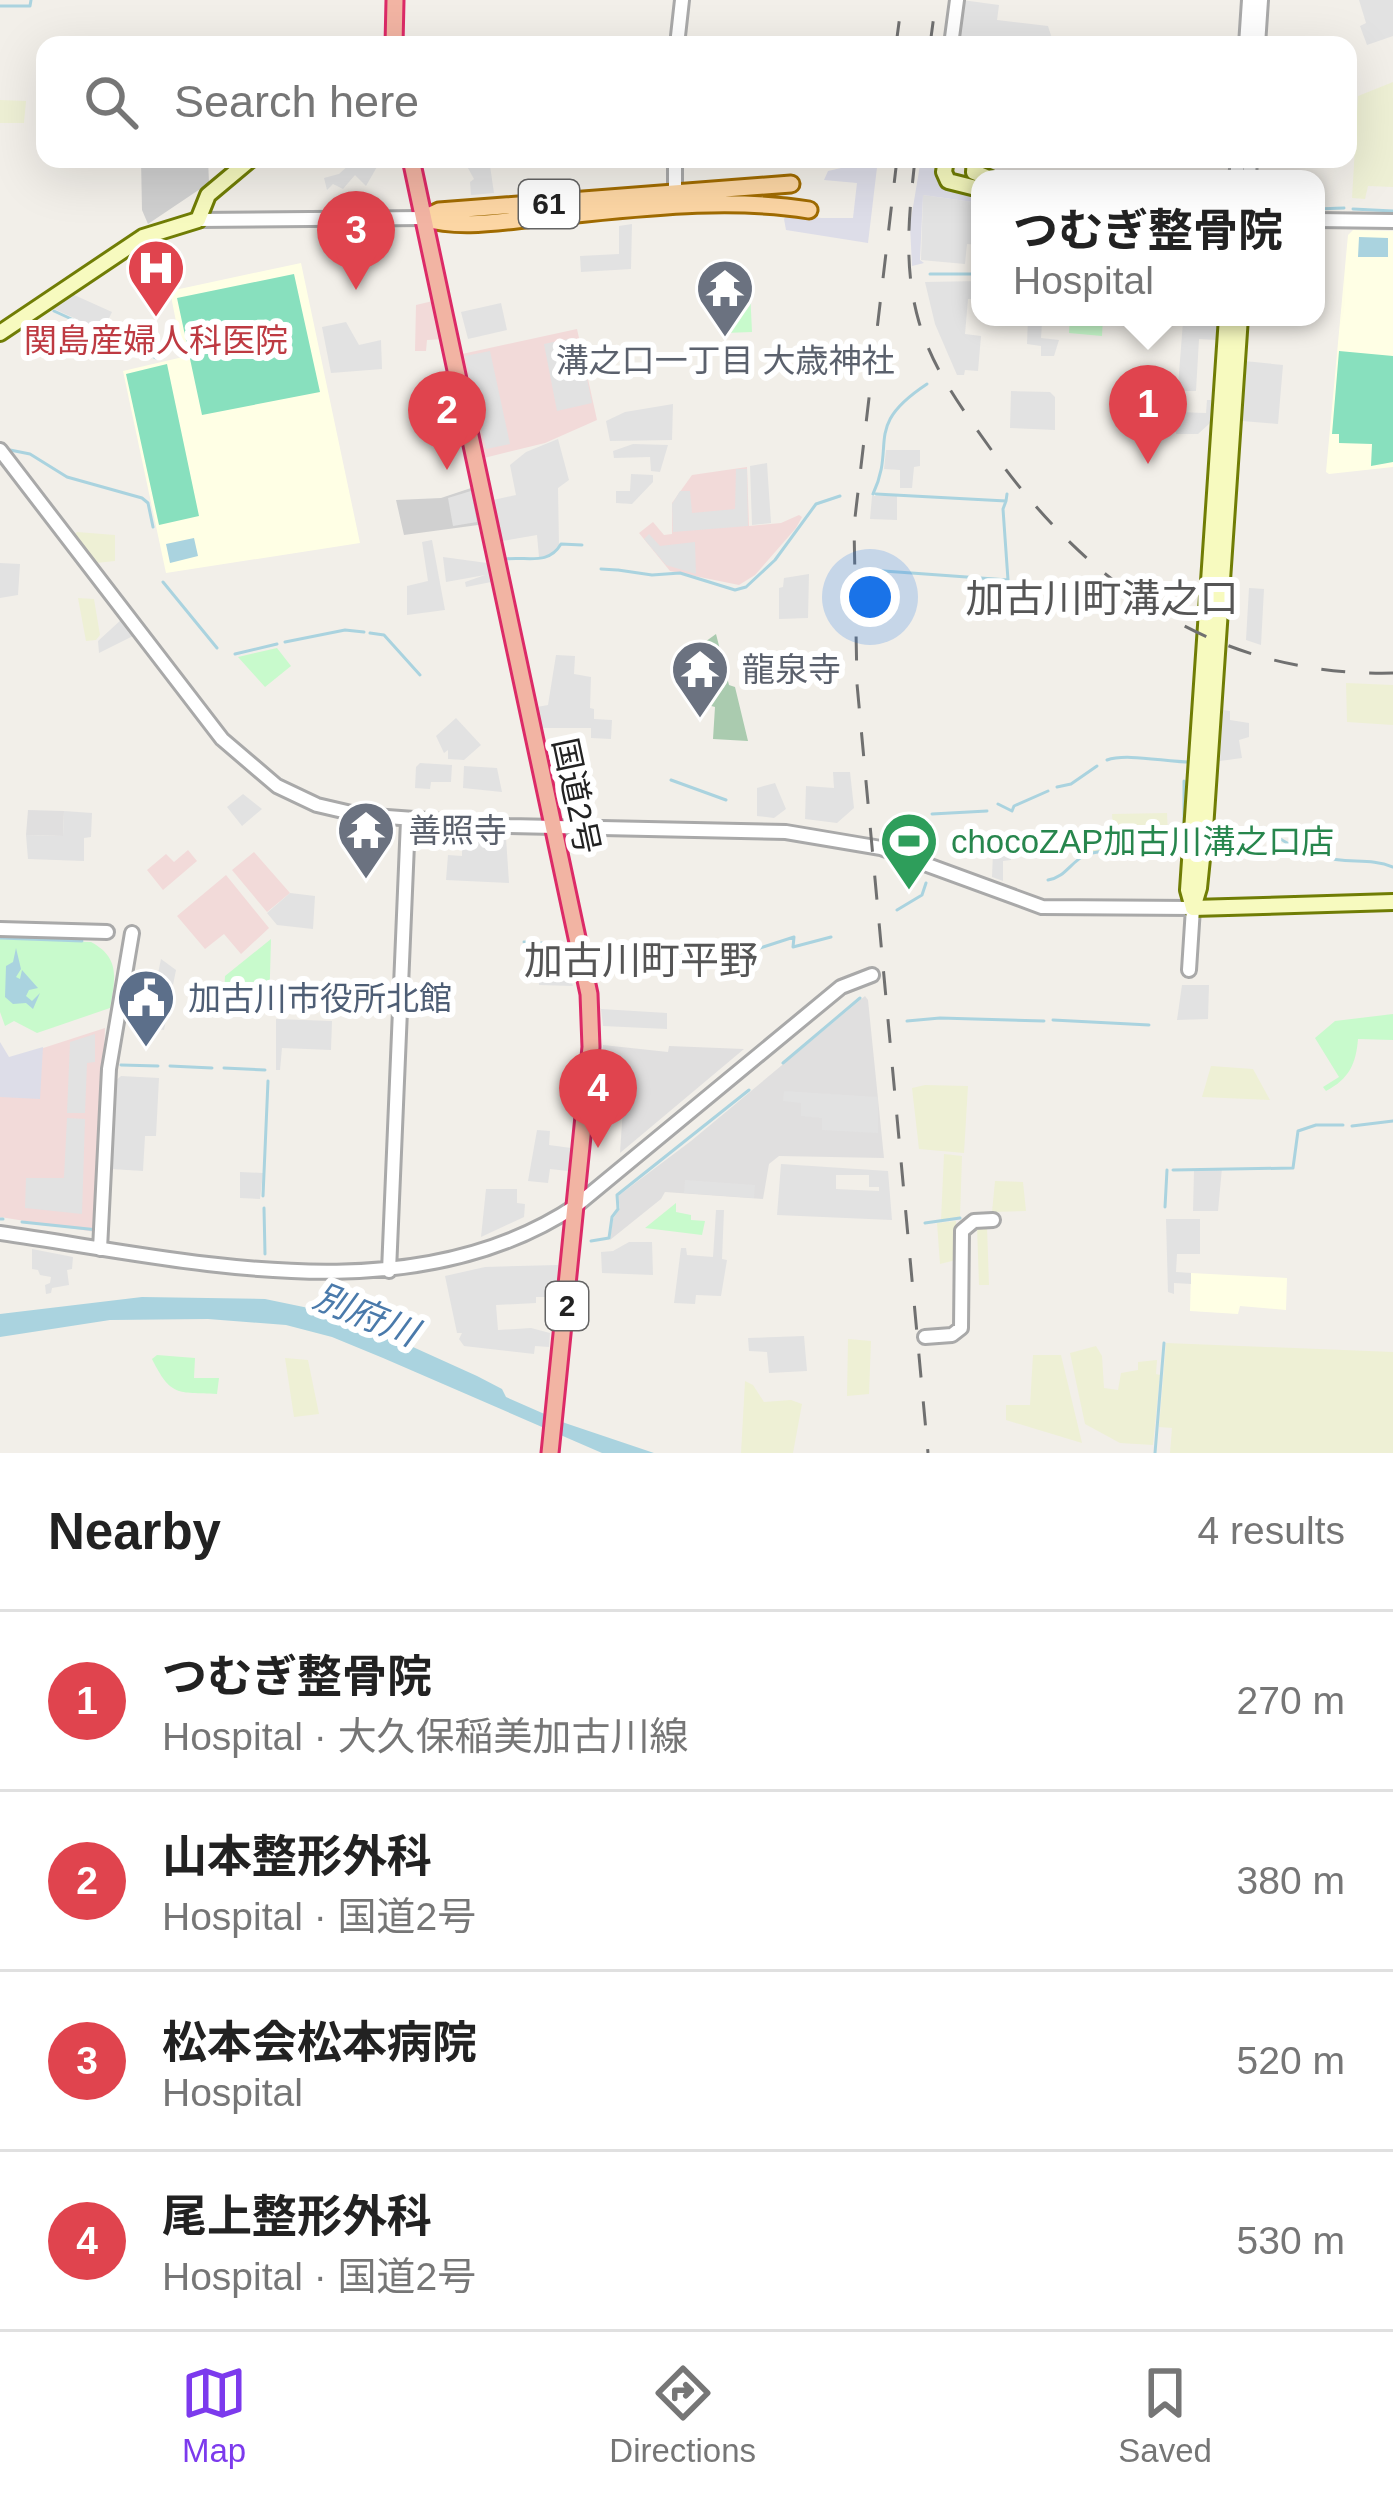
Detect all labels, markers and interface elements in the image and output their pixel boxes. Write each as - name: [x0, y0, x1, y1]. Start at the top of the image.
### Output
- search box: [36, 36, 1357, 168]
- icon: search: [78, 69, 144, 135]
- text: Search here: [174, 76, 419, 127]
- popup: [971, 170, 1325, 326]
- road number: 61: [519, 180, 579, 228]
- pin: 3: [317, 191, 395, 290]
- text: つむぎ整骨院: [1013, 205, 1283, 256]
- hospital icon: 関島産婦人科医院: [125, 237, 187, 319]
- temple icon: 溝之口一丁目 大歳神社: [694, 257, 756, 339]
- text: Hospital: [1013, 259, 1154, 302]
- place label: 関島産婦人科医院: [24, 322, 288, 359]
- place label: 溝之口一丁目 大歳神社: [555, 342, 895, 379]
- pin: 1: [1109, 365, 1187, 464]
- pin: 2: [408, 371, 486, 470]
- your location: [840, 567, 900, 627]
- district label: 加古川町溝之口: [965, 577, 1239, 620]
- temple icon: 龍泉寺: [669, 638, 731, 720]
- place label: 龍泉寺: [742, 651, 841, 688]
- street label: 国道2号: [546, 735, 607, 857]
- temple icon: 善照寺: [335, 799, 397, 881]
- sports icon: chocoZAP加古川溝之口店: [878, 810, 940, 892]
- place label: 善照寺: [408, 812, 507, 849]
- place label: chocoZAP加古川溝之口店: [951, 823, 1334, 860]
- district label: 加古川町平野: [524, 939, 758, 982]
- public building icon: 加古川市役所北館: [115, 967, 177, 1049]
- place label: 加古川市役所北館: [188, 980, 452, 1017]
- pin: 4: [559, 1049, 637, 1148]
- water label: 別府川: [308, 1275, 427, 1355]
- road number: 2: [546, 1282, 588, 1330]
- text: Nearby: [48, 1503, 221, 1560]
- text: 4 results: [1198, 1509, 1345, 1552]
- text: つむぎ整骨院: [162, 1651, 432, 1702]
- text: 1: [76, 1679, 98, 1722]
- text: 270 m: [1237, 1679, 1345, 1722]
- text: Hospital · 大久保稲美加古川線: [162, 1715, 689, 1758]
- text: 山本整形外科: [162, 1831, 432, 1882]
- text: 2: [76, 1859, 98, 1902]
- text: 380 m: [1237, 1859, 1345, 1902]
- text: Hospital · 国道2号: [162, 1895, 476, 1938]
- text: 松本会松本病院: [162, 2017, 477, 2068]
- text: 3: [76, 2039, 98, 2082]
- text: 520 m: [1237, 2039, 1345, 2082]
- text: Hospital: [162, 2071, 303, 2114]
- text: 尾上整形外科: [162, 2191, 432, 2242]
- text: 4: [76, 2219, 98, 2262]
- text: 530 m: [1237, 2219, 1345, 2262]
- text: Hospital · 国道2号: [162, 2255, 476, 2298]
- tab: Map: [181, 2360, 247, 2470]
- tab: Directions: [609, 2360, 756, 2470]
- tab: Saved: [1118, 2360, 1212, 2470]

